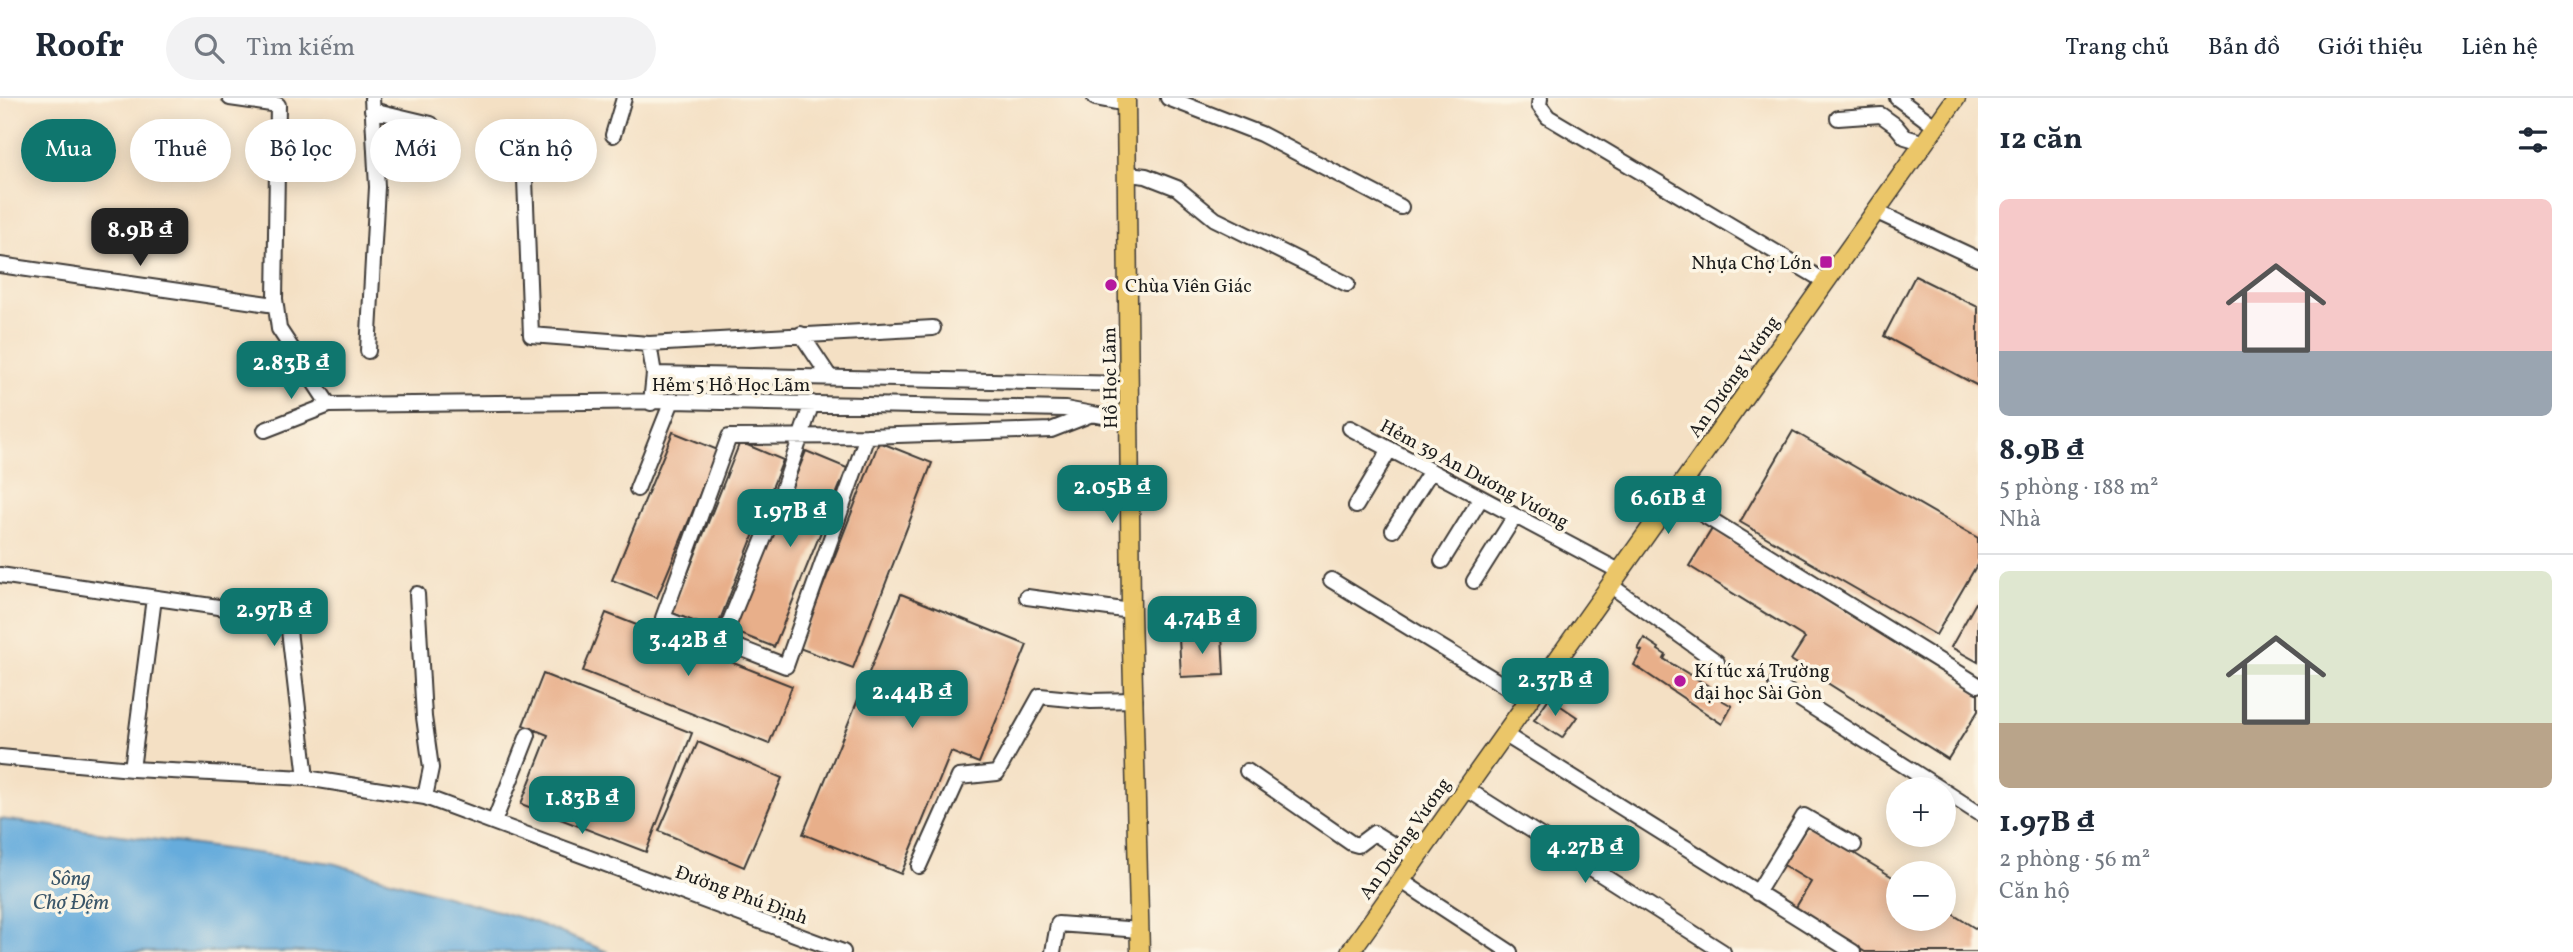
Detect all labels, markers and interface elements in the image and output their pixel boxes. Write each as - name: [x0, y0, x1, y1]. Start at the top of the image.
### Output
- search box: [166, 17, 656, 80]
- text: Roofr: [35, 25, 124, 71]
- icon: search: [190, 29, 228, 67]
- text: Tìm kiếm: [246, 30, 355, 66]
- text: Trang chủ: [2065, 31, 2170, 65]
- text: Bản đồ: [2208, 31, 2280, 65]
- text: Giới thiệu: [2318, 31, 2423, 65]
- text: Liên hệ: [2461, 31, 2538, 65]
- chip: Mua: [21, 119, 116, 182]
- chip: Thuê: [130, 119, 231, 182]
- chip: Bộ lọc: [245, 119, 356, 182]
- chip: Mới: [370, 119, 461, 182]
- chip: Căn hộ: [475, 119, 597, 182]
- text: 12 căn: [1999, 119, 2083, 161]
- icon: filters: [2514, 121, 2552, 159]
- pin: 8.9B ₫: [83, 208, 197, 268]
- text: 8.9B ₫: [107, 215, 173, 247]
- icon: home: [2213, 245, 2339, 371]
- place label: Nhựa Chợ Lớn: [1691, 251, 1812, 277]
- marker: Nhựa Chợ Lớn: [1818, 254, 1834, 270]
- place label: Chùa Viên Giác: [1125, 274, 1252, 300]
- marker: Chùa Viên Giác: [1103, 277, 1119, 293]
- street label: An Dương Vương: [1683, 311, 1786, 443]
- street label: Hồ Học Lãm: [1097, 327, 1125, 429]
- pin: 2.83B ₫: [226, 342, 356, 401]
- text: 2.83B ₫: [253, 348, 329, 380]
- street label: Hẻm 5 Hồ Học Lãm: [652, 373, 811, 399]
- street label: Hẻm 39 An Dương Vương: [1375, 414, 1573, 536]
- text: 8.9B ₫: [1999, 430, 2084, 472]
- pin: 2.05B ₫: [1047, 466, 1177, 525]
- text: 2.05B ₫: [1073, 472, 1151, 504]
- text: 5 phòng · 188 m²: [1999, 472, 2159, 504]
- pin: 6.61B ₫: [1603, 476, 1733, 536]
- text: 6.61B ₫: [1630, 483, 1706, 515]
- pin: 1.97B ₫: [725, 490, 855, 549]
- text: 1.97B ₫: [753, 496, 827, 528]
- text: Nhà: [1999, 504, 2041, 536]
- pin: 2.97B ₫: [209, 588, 339, 648]
- text: 2.97B ₫: [236, 595, 312, 627]
- pin: 4.74B ₫: [1137, 596, 1267, 656]
- text: 4.74B ₫: [1164, 603, 1240, 635]
- icon: home: [2213, 617, 2339, 743]
- pin: 3.42B ₫: [623, 618, 753, 678]
- text: 3.42B ₫: [649, 625, 727, 657]
- pin: 2.37B ₫: [1490, 658, 1620, 718]
- place label: Kí túc xá Trường đại học Sài Gòn: [1694, 659, 1830, 707]
- text: 2.37B ₫: [1518, 665, 1592, 697]
- pin: 2.44B ₫: [847, 670, 977, 730]
- marker: Kí túc xá Trường đại học Sài Gòn: [1672, 673, 1688, 689]
- text: 2.44B ₫: [872, 677, 952, 709]
- street label: An Dương Vương: [1354, 773, 1457, 905]
- pin: 1.83B ₫: [517, 776, 647, 836]
- map controls: [1886, 777, 1956, 931]
- button: +: [1886, 777, 1956, 847]
- text: 1.83B ₫: [545, 783, 619, 815]
- text: 1.97B ₫: [1999, 802, 2095, 844]
- pin: 4.27B ₫: [1520, 826, 1650, 885]
- text: 4.27B ₫: [1546, 832, 1624, 864]
- text: 2 phòng · 56 m²: [1999, 844, 2150, 876]
- street label: Đường Phú Định: [671, 860, 811, 932]
- button: −: [1886, 861, 1956, 931]
- water label: Sông Chợ Đệm: [33, 865, 109, 918]
- text: Căn hộ: [1999, 876, 2070, 908]

